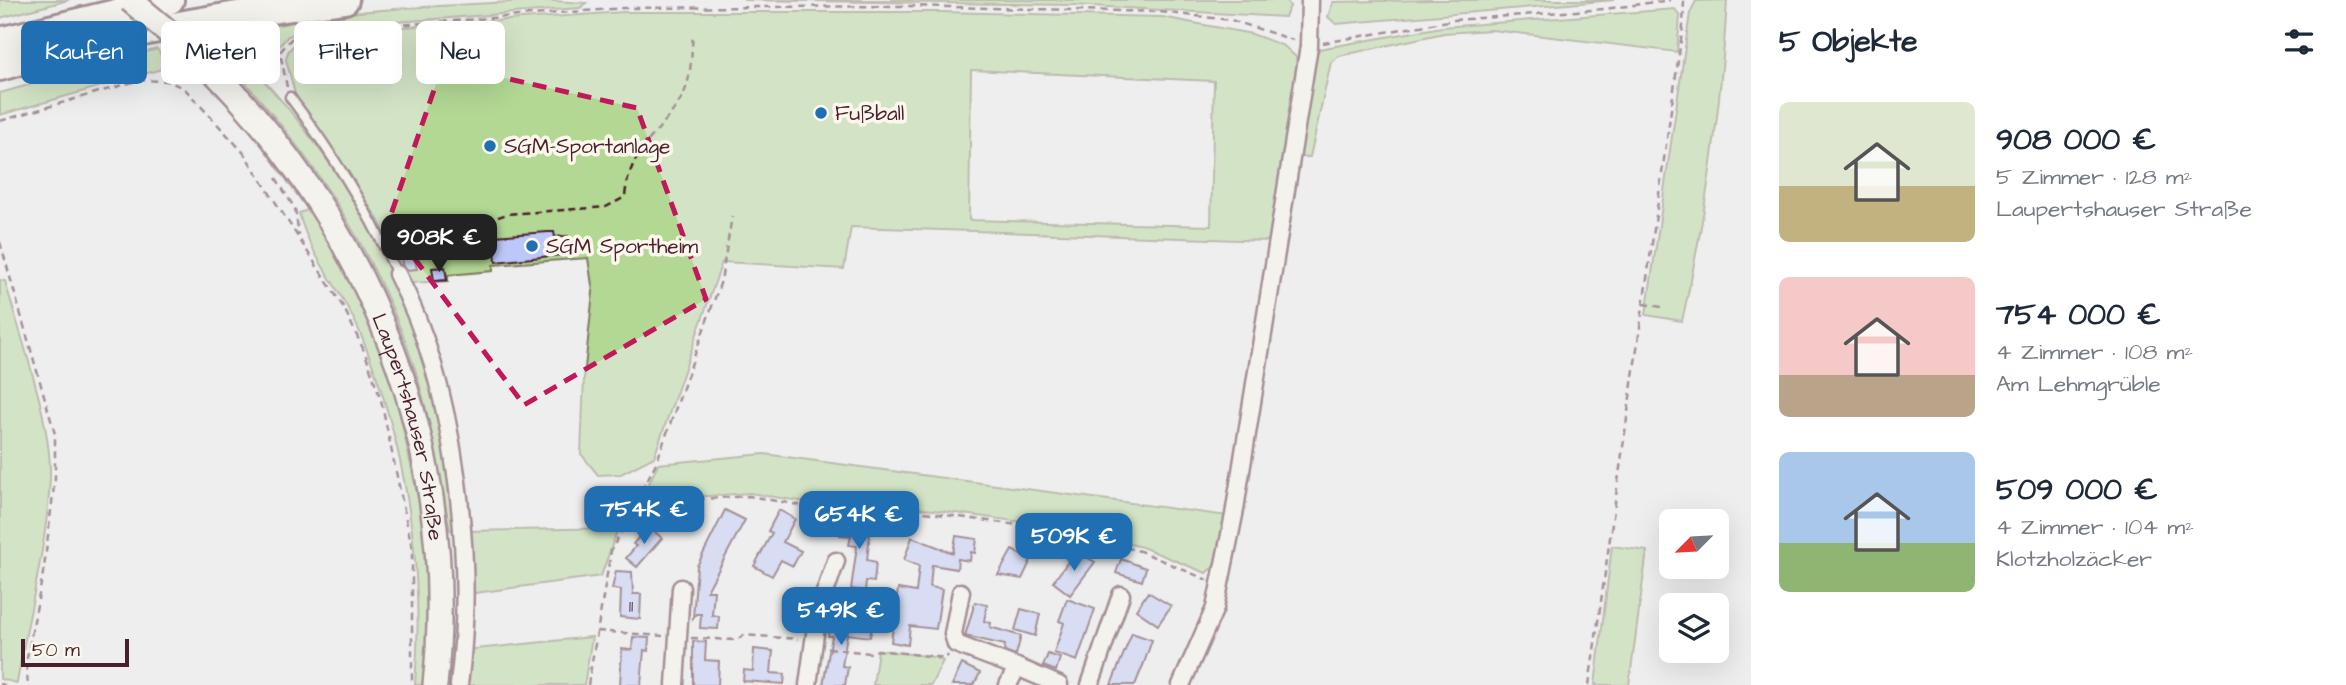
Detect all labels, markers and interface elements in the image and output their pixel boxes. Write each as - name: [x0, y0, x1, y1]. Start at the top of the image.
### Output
- chip: Kaufen: [21, 21, 147, 84]
- chip: Mieten: [161, 21, 280, 84]
- chip: Filter: [294, 21, 402, 84]
- chip: Neu: [416, 21, 505, 84]
- text: 5 Objekte: [1779, 21, 1918, 63]
- icon: filters: [2280, 23, 2318, 61]
- place label: Fußball: [835, 99, 904, 128]
- marker: Fußball: [813, 105, 829, 121]
- text: 908 000 €: [1996, 119, 2156, 161]
- icon: home: [1835, 130, 1919, 214]
- place label: SGM-Sportanlage: [504, 132, 670, 163]
- marker: SGM-Sportanlage: [482, 138, 498, 154]
- text: 5 Zimmer · 128 m²: [1996, 161, 2192, 193]
- text: Laupertshauser Straße: [1996, 193, 2252, 225]
- pin: 908K €: [382, 215, 496, 274]
- text: 908K €: [397, 221, 481, 253]
- place label: SGM Sportheim: [546, 232, 699, 262]
- marker: SGM Sportheim: [524, 238, 540, 254]
- text: 754 000 €: [1996, 294, 2161, 336]
- icon: home: [1835, 305, 1919, 389]
- street label: Laupertshauser Straße: [364, 309, 450, 542]
- text: 4 Zimmer · 108 m²: [1996, 336, 2193, 368]
- text: Am Lehmgrüble: [1996, 368, 2161, 400]
- text: 509 000 €: [1996, 469, 2158, 511]
- icon: home: [1835, 480, 1919, 564]
- pin: 754K €: [587, 486, 701, 546]
- pin: 654K €: [802, 491, 916, 551]
- text: 754K €: [600, 493, 688, 525]
- text: 654K €: [815, 498, 903, 530]
- north arrow: [1659, 509, 1729, 579]
- map controls: [1659, 509, 1729, 663]
- text: 4 Zimmer · 104 m²: [1996, 511, 2194, 543]
- pin: 509K €: [1017, 514, 1131, 573]
- text: 509K €: [1031, 520, 1117, 552]
- text: Klotzholzäcker: [1996, 543, 2152, 575]
- pin: 549K €: [784, 588, 898, 647]
- button: layers: [1659, 593, 1729, 663]
- house number: 11: [629, 594, 633, 619]
- text: 549K €: [798, 594, 884, 626]
- scale bar: [21, 636, 130, 668]
- text: 50 m: [32, 637, 80, 664]

